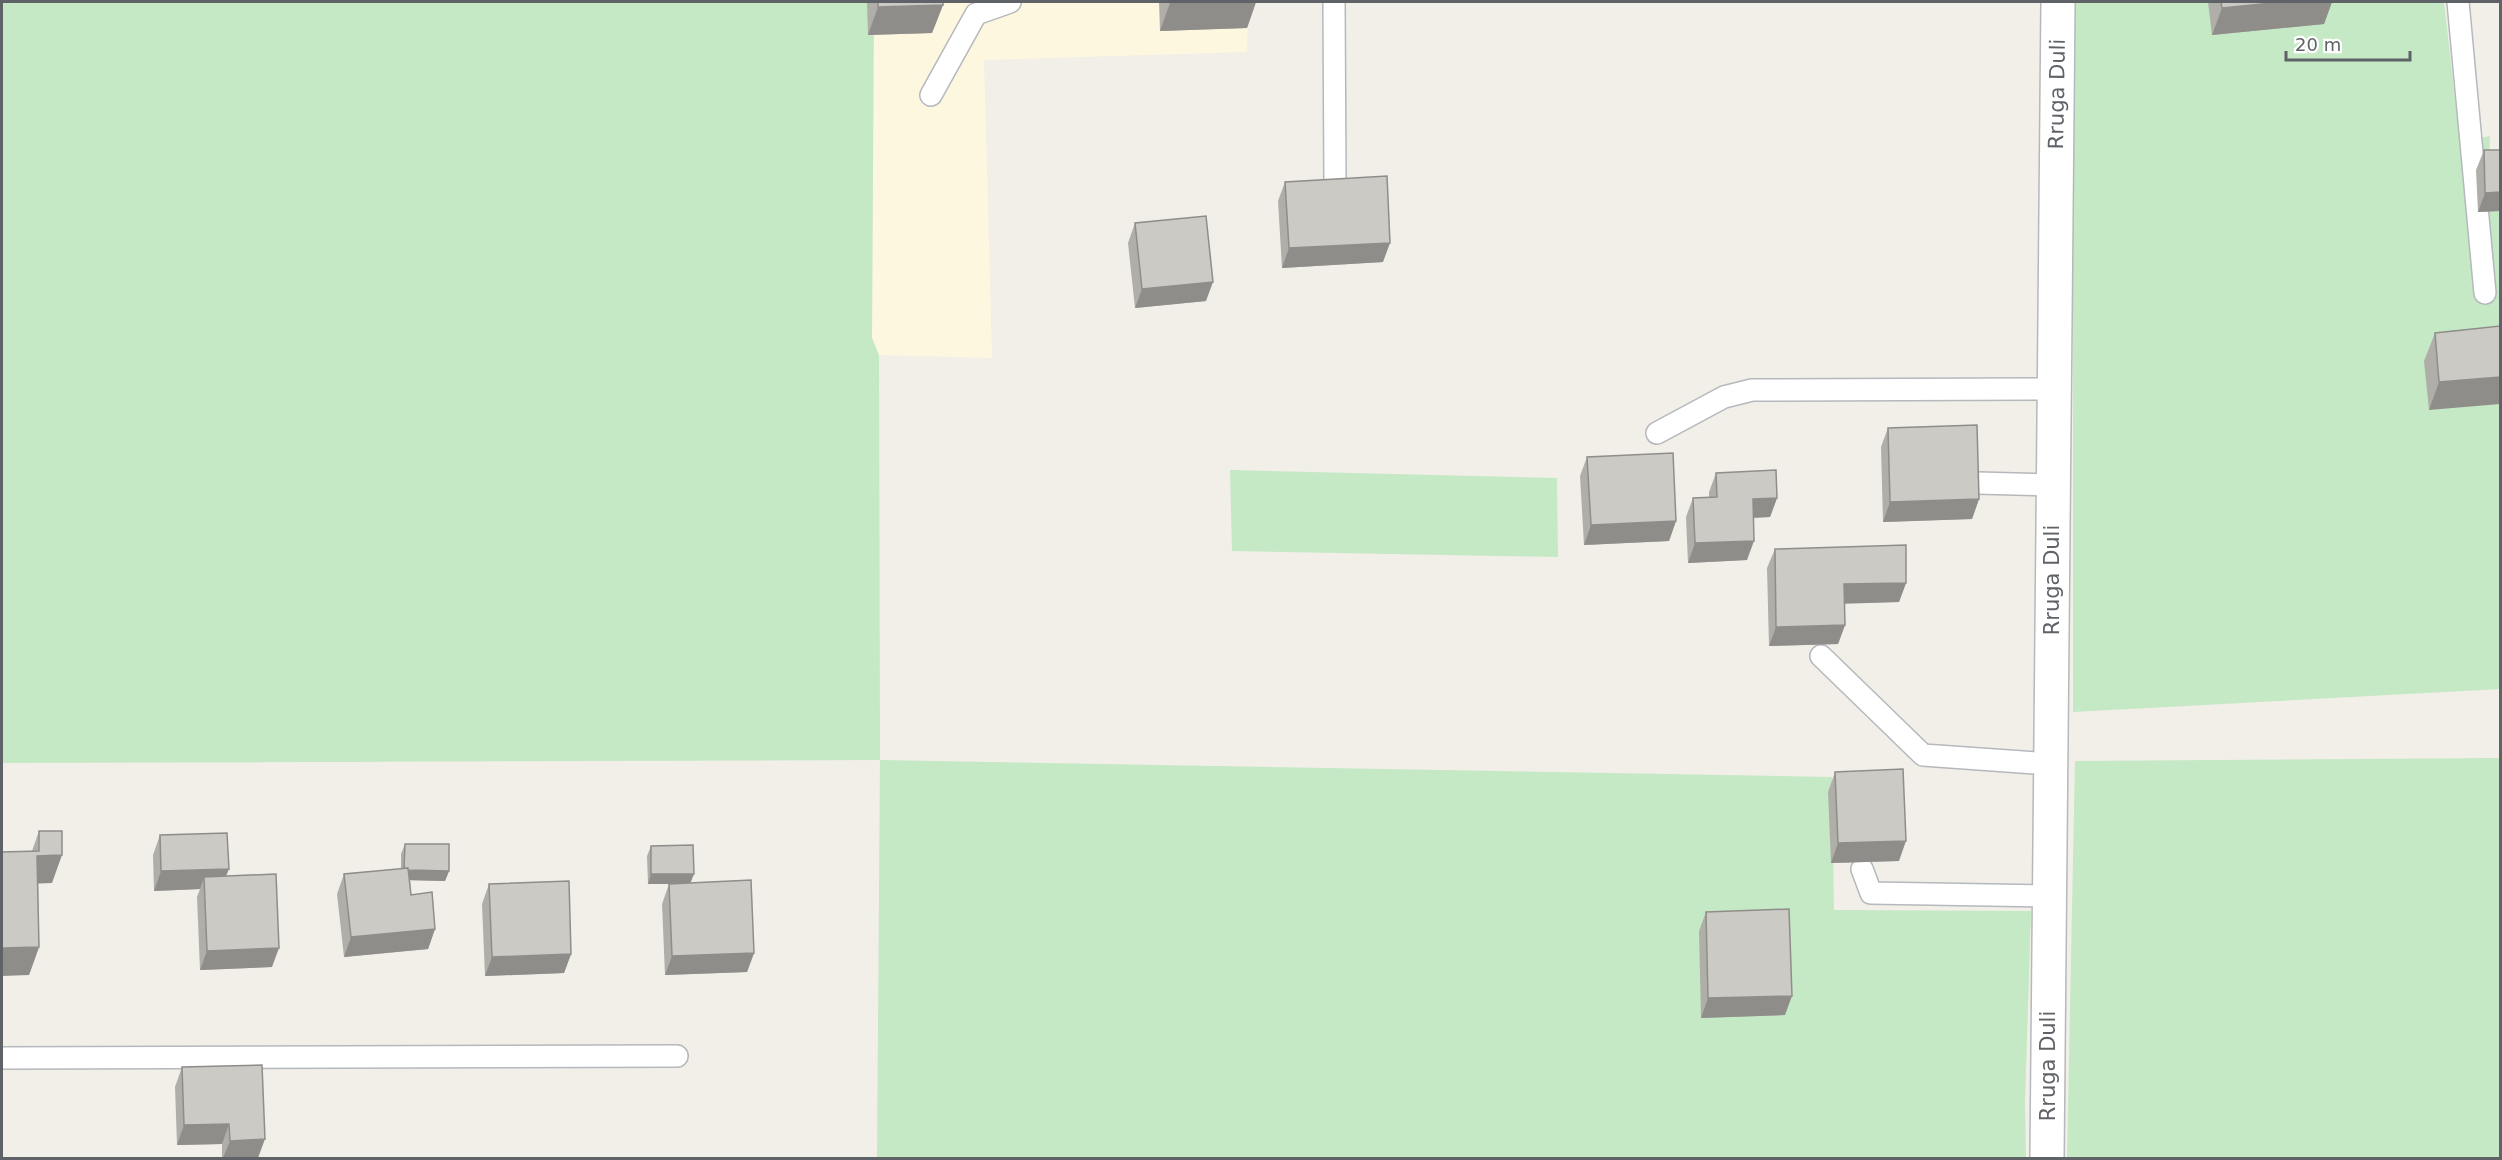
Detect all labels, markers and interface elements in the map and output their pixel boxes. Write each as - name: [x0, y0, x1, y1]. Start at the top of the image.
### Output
- scale bar: [2286, 24, 2410, 62]
- text: 20 m: [2295, 34, 2341, 55]
- street label: Rruga Duli: [2044, 39, 2070, 149]
- street label: Rruga Duli: [2040, 525, 2064, 635]
- street label: Rruga Duli: [2036, 1011, 2060, 1121]

